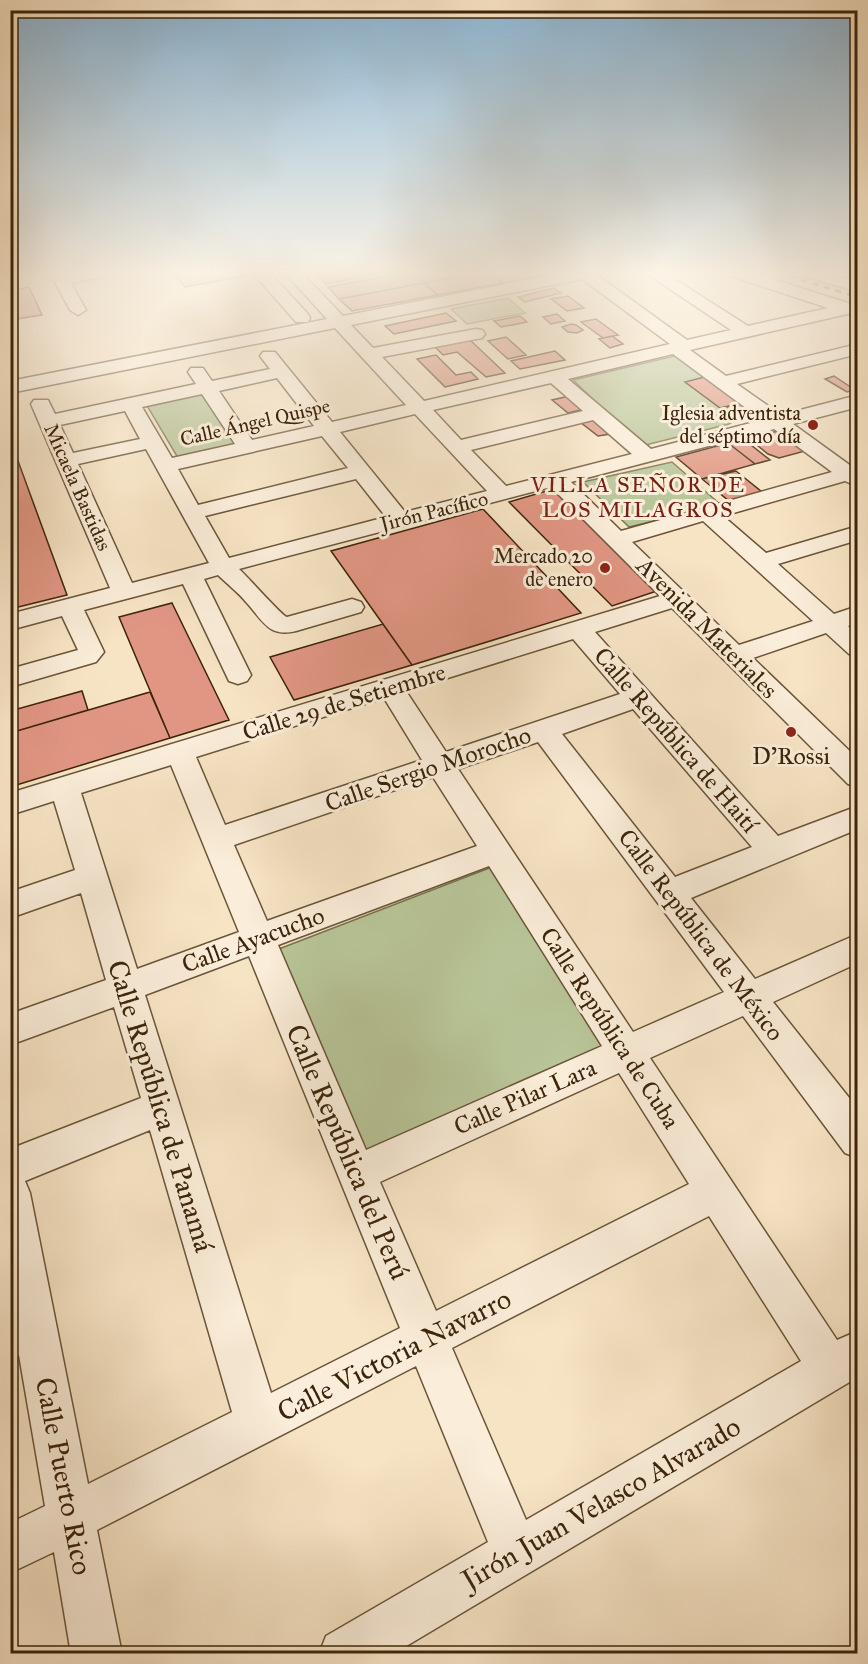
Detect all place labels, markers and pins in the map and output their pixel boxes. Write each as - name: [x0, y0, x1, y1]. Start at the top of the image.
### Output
- place label: Iglesia adventista del séptimo día: [662, 401, 802, 448]
- marker: Iglesia adventista del séptimo día: [806, 418, 820, 432]
- place label: Mercado 20 de enero: [494, 544, 593, 591]
- marker: Mercado 20 de enero: [598, 561, 612, 575]
- marker: D'Rossi: [784, 725, 798, 739]
- place label: D'Rossi: [752, 741, 830, 771]

